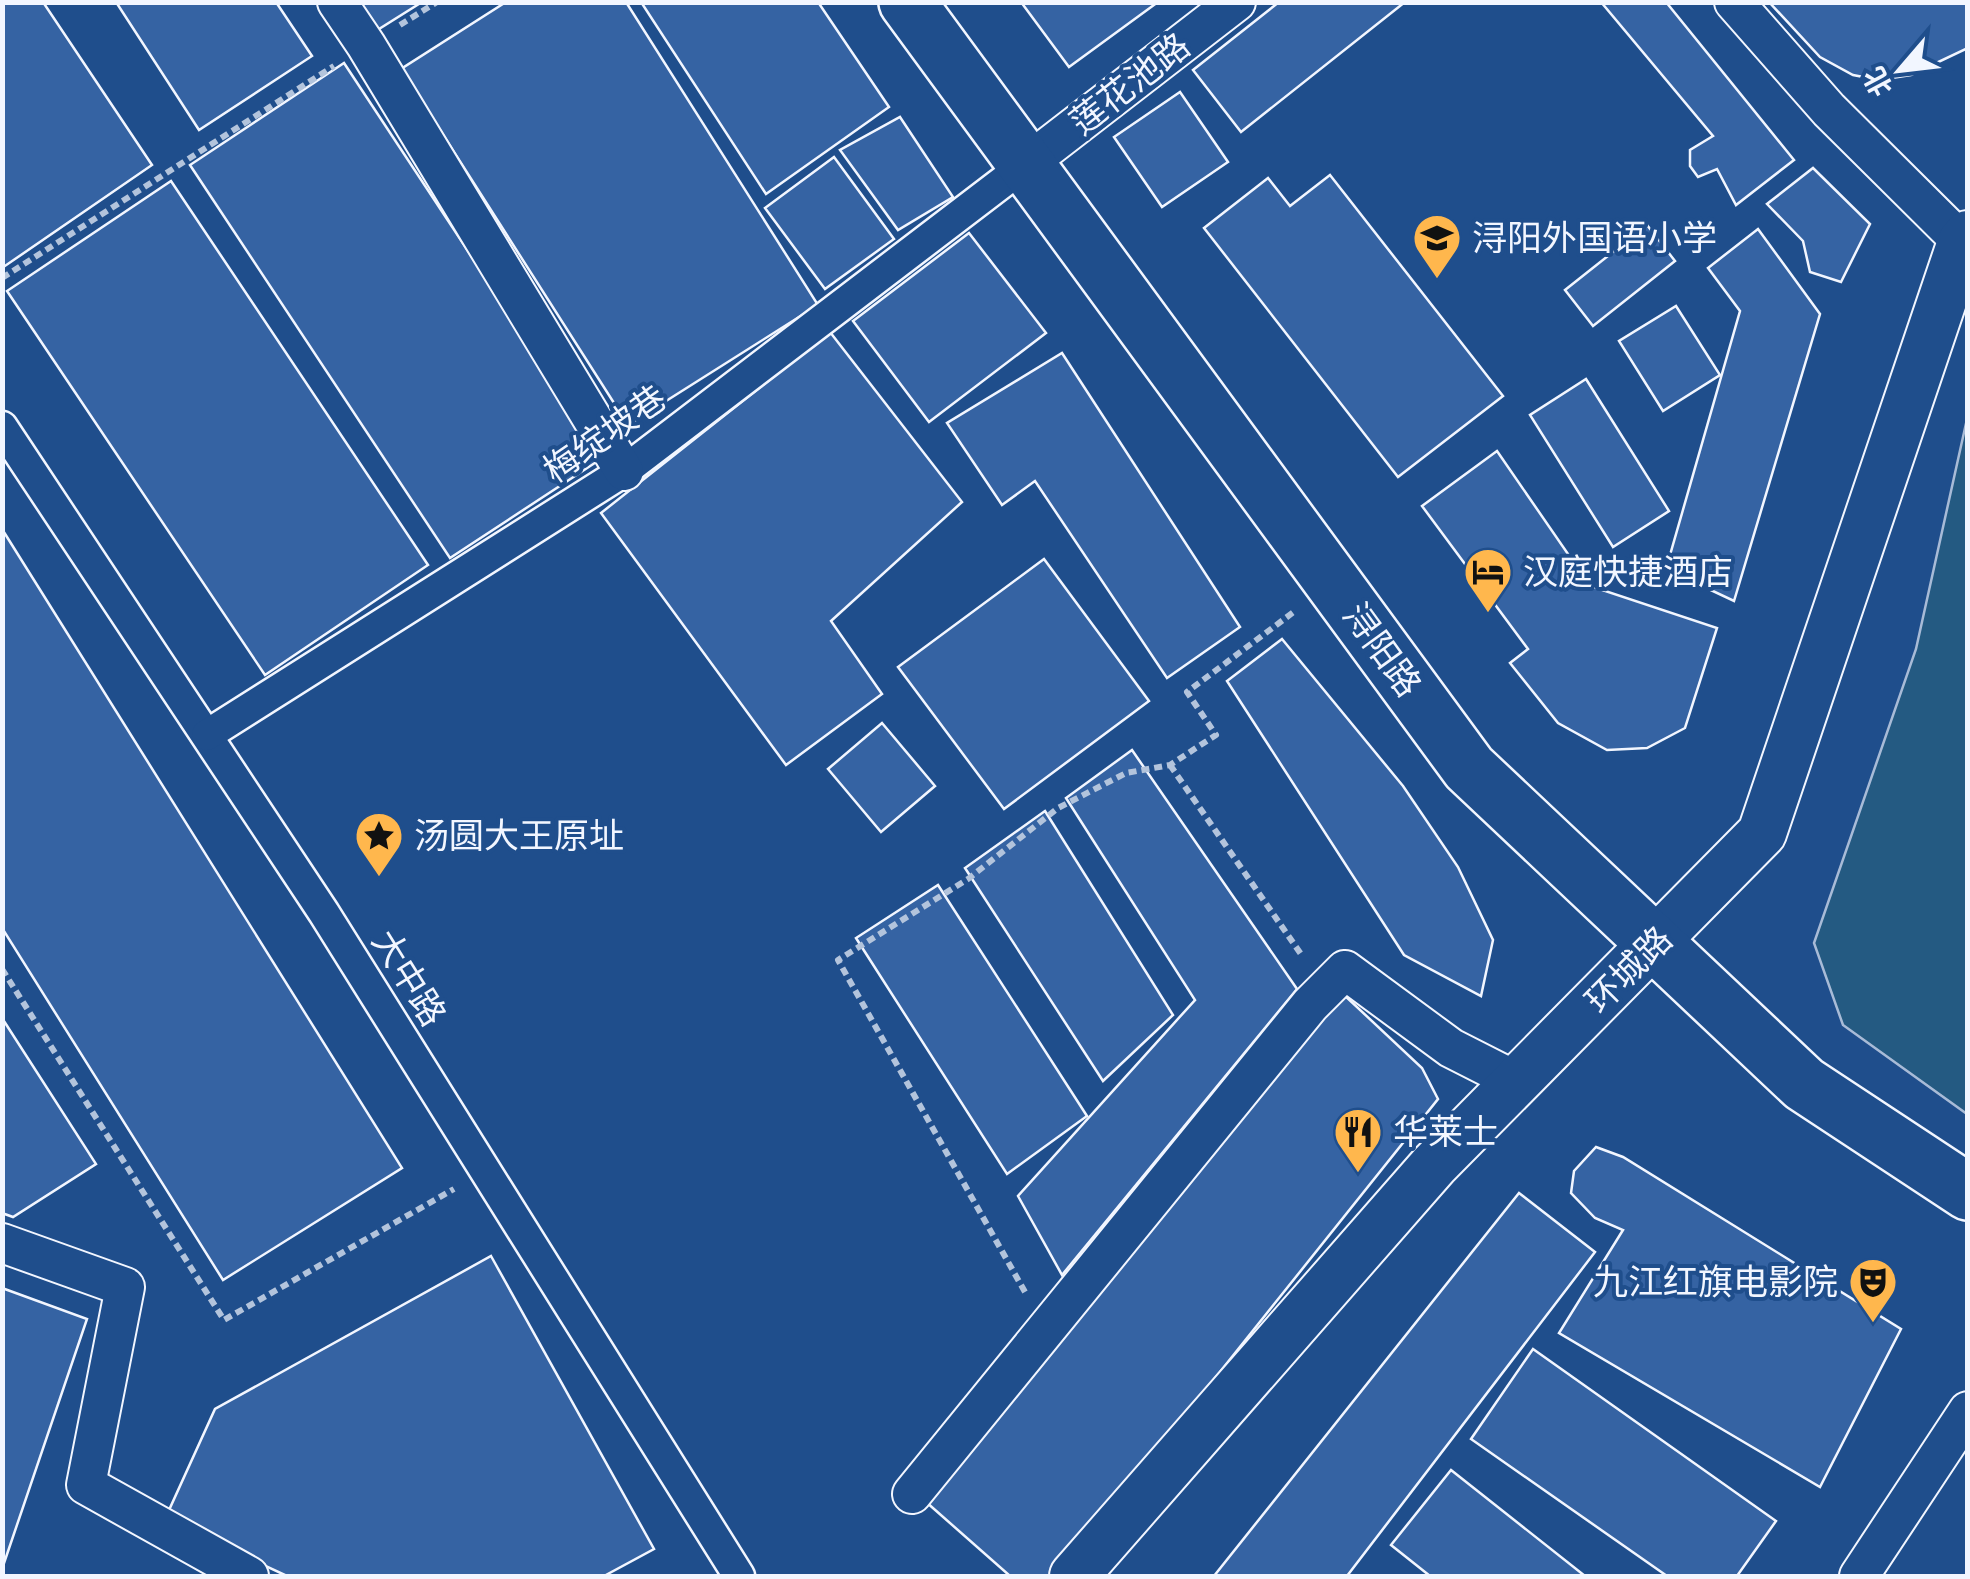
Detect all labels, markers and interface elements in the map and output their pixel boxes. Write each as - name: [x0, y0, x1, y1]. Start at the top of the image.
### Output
- north arrow: [1850, 20, 1950, 120]
- street label: 莲花池路: [1063, 25, 1197, 142]
- text: 北: [1858, 62, 1899, 101]
- school or university icon: 浔阳外国语小学: [1411, 212, 1463, 280]
- place label: 浔阳外国语小学: [1472, 218, 1717, 257]
- street label: 梅绽坡巷: [536, 377, 673, 490]
- hotel icon: 汉庭快捷酒店: [1462, 546, 1514, 614]
- place label: 汉庭快捷酒店: [1523, 552, 1733, 591]
- street label: 浔阳路: [1336, 596, 1429, 704]
- place icon: 汤圆大王原址: [353, 810, 405, 878]
- place label: 汤圆大王原址: [414, 816, 624, 855]
- street label: 环城路: [1578, 919, 1680, 1021]
- street label: 大中路: [365, 923, 454, 1033]
- restaurant icon: 华莱士: [1332, 1106, 1384, 1174]
- place label: 华莱士: [1393, 1112, 1498, 1151]
- theatre icon: 九江红旗电影院: [1847, 1256, 1899, 1324]
- place label: 九江红旗电影院: [1593, 1262, 1838, 1301]

